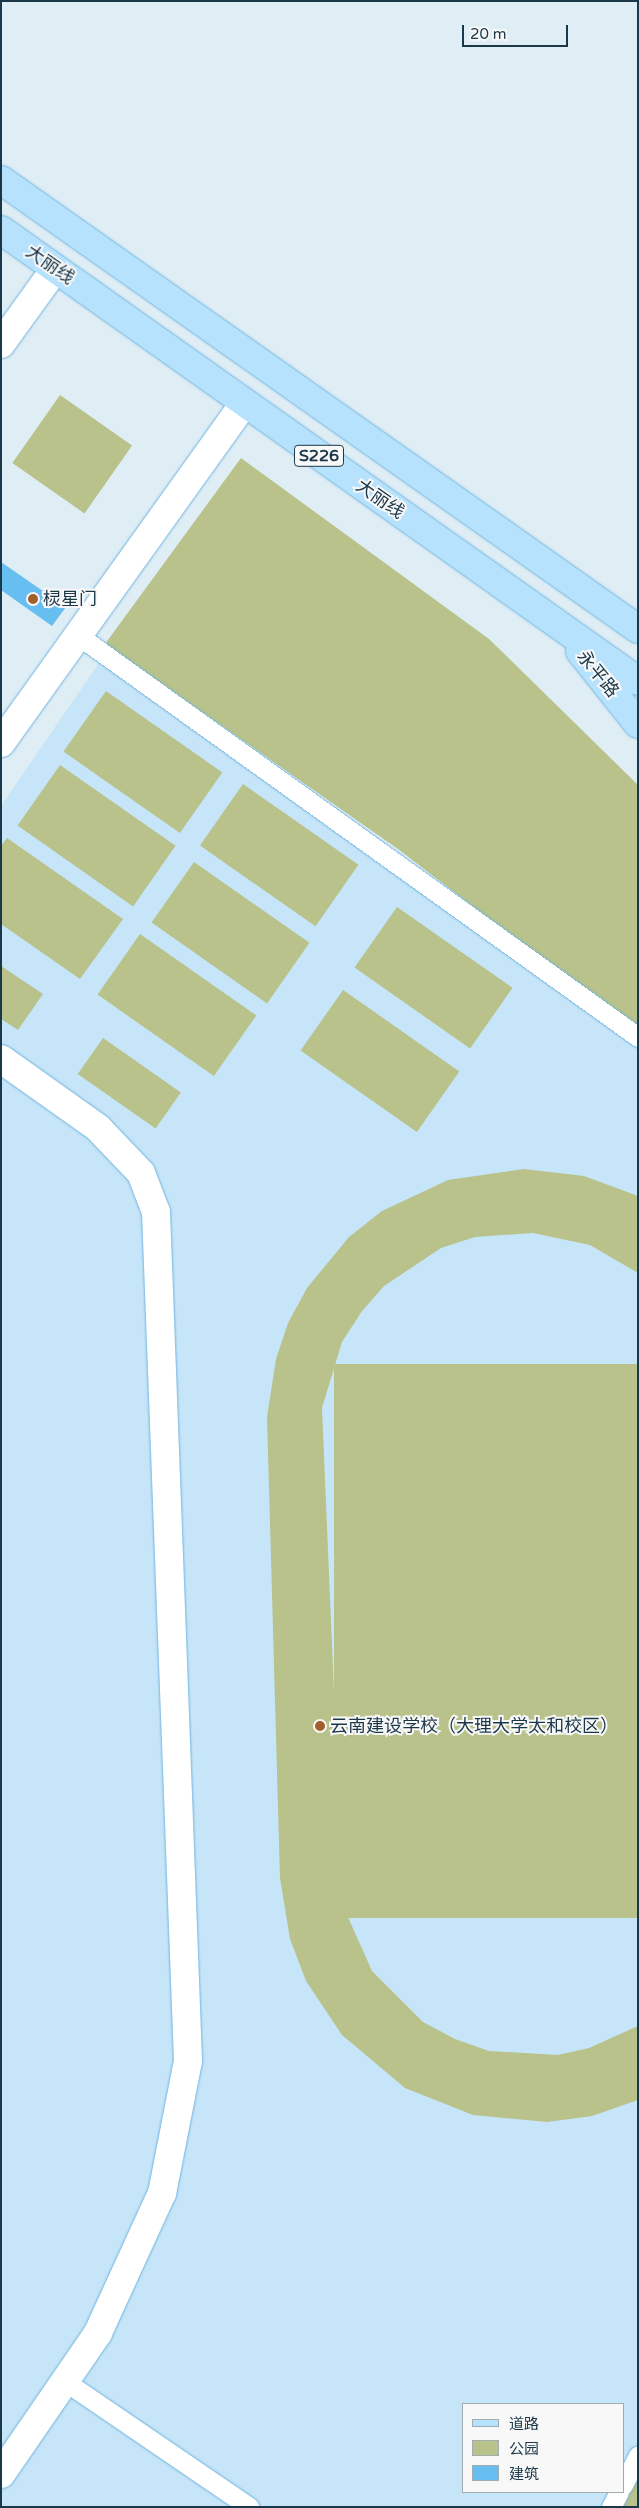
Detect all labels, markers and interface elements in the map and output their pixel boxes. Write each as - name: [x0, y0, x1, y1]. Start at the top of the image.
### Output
- scale bar: [464, 15, 570, 47]
- text: 20 m: [470, 25, 507, 43]
- street label: 大丽线: [22, 241, 78, 289]
- road number: S226: [294, 442, 344, 470]
- street label: 大丽线: [352, 475, 408, 523]
- place label: 棂星门: [43, 588, 97, 610]
- marker: 棂星门: [27, 593, 39, 605]
- street label: 永平路: [573, 646, 623, 702]
- place label: 云南建设学校（大理大学太和校区）: [330, 1715, 618, 1737]
- marker: 云南建设学校（大理大学太和校区）: [314, 1720, 326, 1732]
- legend: [462, 2403, 624, 2493]
- text: 道路: [509, 2415, 539, 2433]
- text: 公园: [509, 2440, 539, 2458]
- text: 建筑: [509, 2465, 539, 2483]

